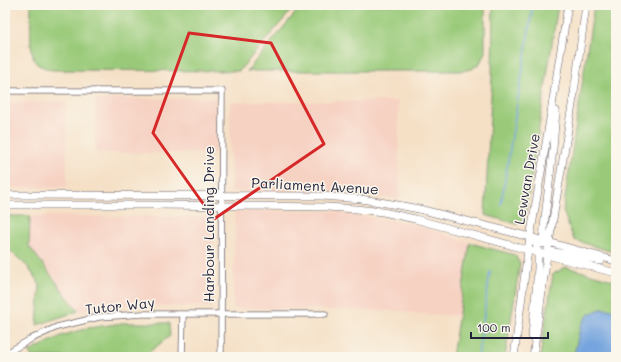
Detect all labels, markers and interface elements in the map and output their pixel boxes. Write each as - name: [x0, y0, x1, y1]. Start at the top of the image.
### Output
- street label: Lewvan Drive: [509, 132, 544, 226]
- street label: Harbour Landing Drive: [199, 146, 218, 302]
- street label: Parliament Avenue: [251, 173, 379, 198]
- street label: Tutor Way: [84, 292, 156, 319]
- scale bar: [471, 314, 548, 340]
- text: 100 m: [477, 319, 511, 335]

